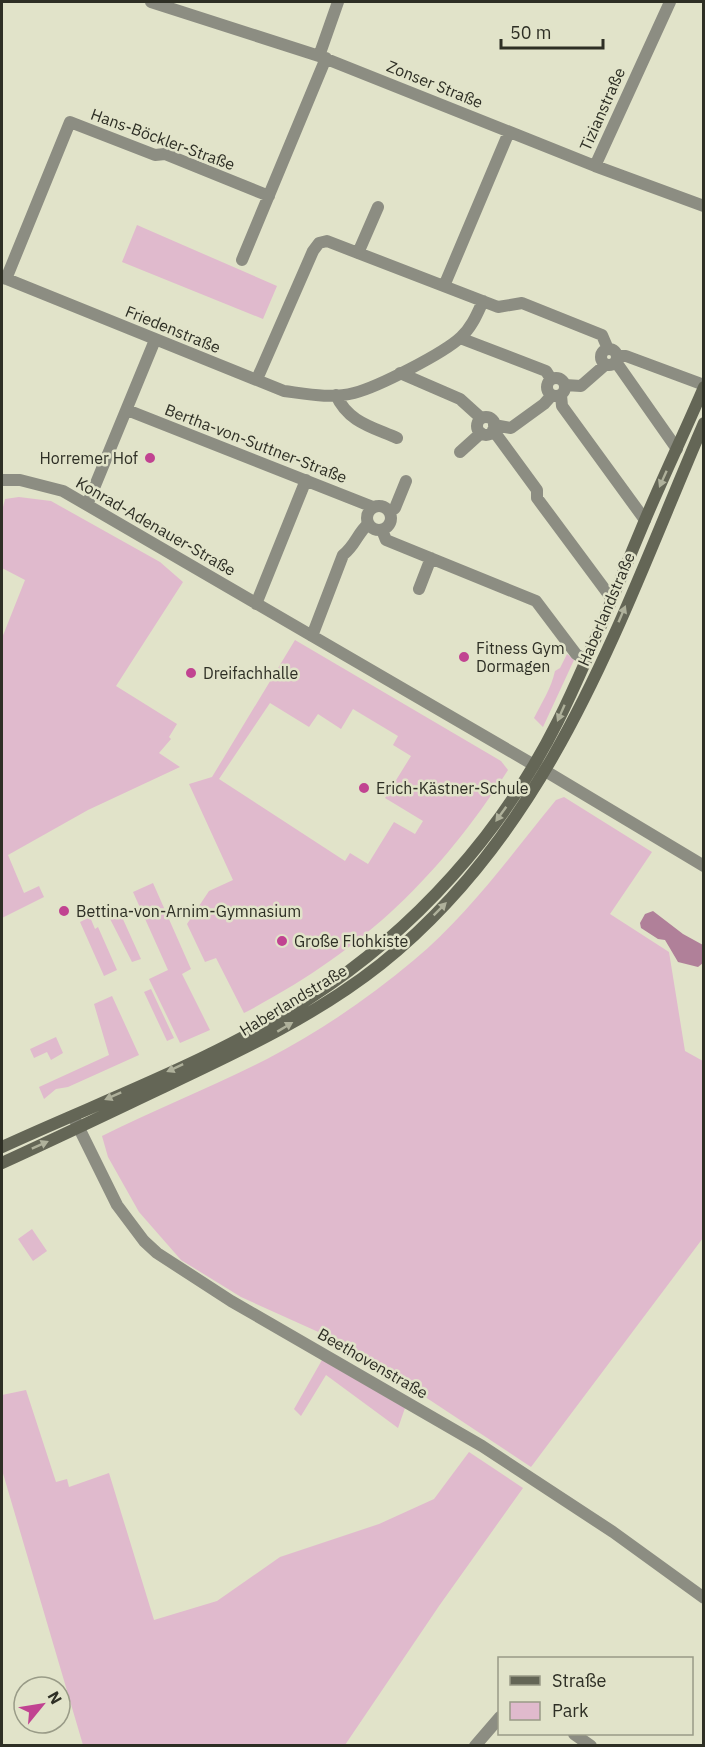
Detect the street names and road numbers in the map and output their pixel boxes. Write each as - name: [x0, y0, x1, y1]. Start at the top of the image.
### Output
- street label: Zonser Straße: [384, 56, 486, 112]
- street label: Tizianstraße: [575, 64, 629, 154]
- street label: Hans-Böckler-Straße: [88, 104, 238, 174]
- street label: Friedenstraße: [122, 301, 224, 357]
- street label: Bertha-von-Suttner-Straße: [162, 399, 350, 487]
- street label: Konrad-Adenauer-Straße: [73, 472, 240, 580]
- street label: Haberlandstraße: [573, 549, 639, 669]
- street label: Haberlandstraße: [236, 960, 351, 1040]
- street label: Beethovenstraße: [314, 1323, 432, 1403]

